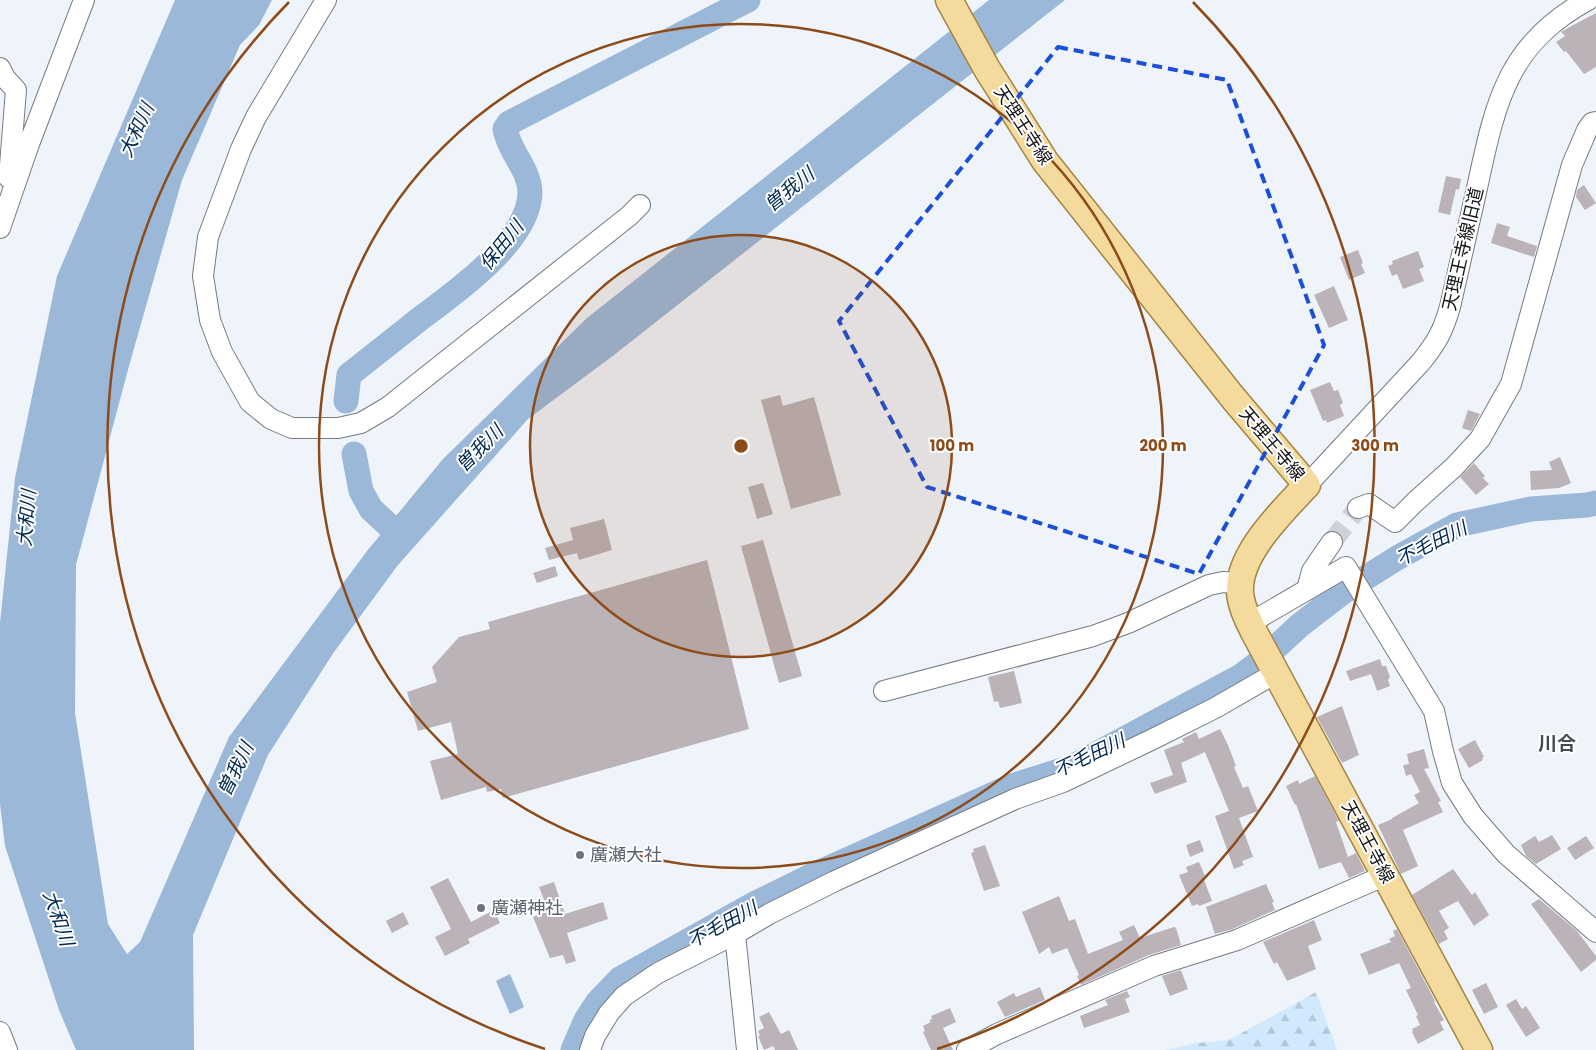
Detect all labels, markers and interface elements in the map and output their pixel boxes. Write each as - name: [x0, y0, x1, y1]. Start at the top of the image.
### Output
- street label: 天理王寺線: [988, 80, 1058, 169]
- water label: 大和川: [112, 97, 162, 162]
- water label: 曽我川: [759, 160, 822, 218]
- street label: 天理王寺線旧道: [1436, 185, 1489, 313]
- water label: 保田川: [473, 213, 531, 276]
- street label: 天理王寺線: [1234, 401, 1311, 486]
- water label: 曽我川: [450, 417, 510, 478]
- text: 100 m: [930, 435, 974, 456]
- text: 200 m: [1139, 435, 1187, 456]
- text: 300 m: [1351, 435, 1399, 456]
- centre of rings: [732, 437, 750, 455]
- water label: 大和川: [11, 486, 43, 548]
- water label: 不毛田川: [1391, 514, 1473, 572]
- water label: 不毛田川: [1049, 726, 1131, 784]
- district label: 川合: [1538, 730, 1576, 757]
- water label: 曽我川: [211, 736, 261, 801]
- street label: 天理王寺線: [1336, 796, 1401, 887]
- place label: 廣瀬大社: [590, 842, 662, 867]
- marker: 廣瀬大社: [574, 849, 586, 861]
- water label: 大和川: [36, 887, 81, 951]
- water label: 不毛田川: [682, 894, 764, 954]
- place label: 廣瀬神社: [491, 895, 563, 920]
- marker: 廣瀬神社: [475, 902, 487, 914]

